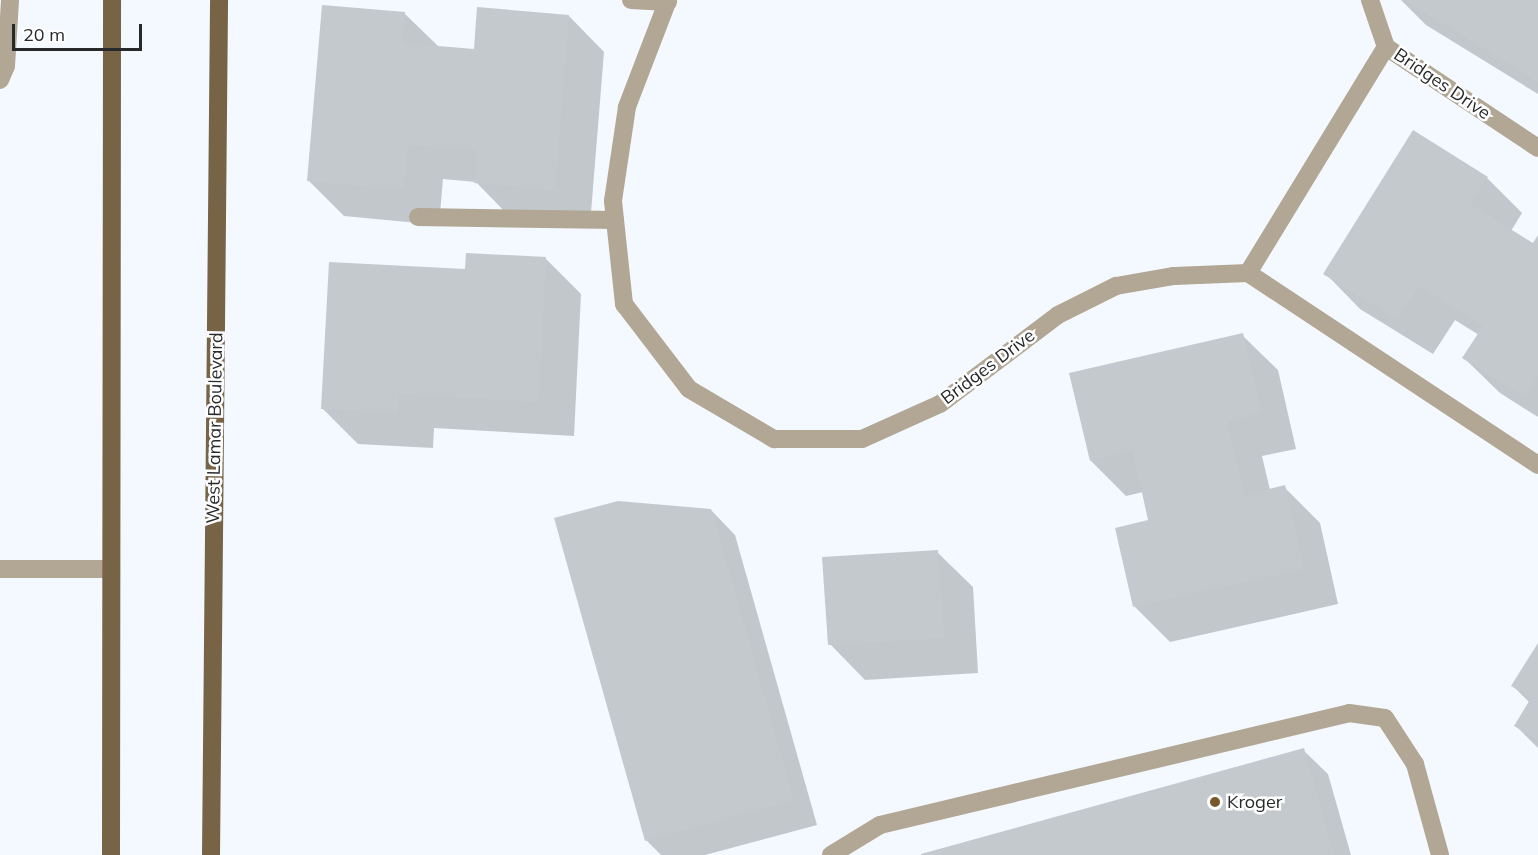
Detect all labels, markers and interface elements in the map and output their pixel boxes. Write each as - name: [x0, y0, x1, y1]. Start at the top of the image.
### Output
- scale bar: [15, 12, 146, 50]
- text: 20 m: [23, 23, 65, 46]
- street label: Bridges Drive: [1390, 44, 1494, 124]
- street label: Bridges Drive: [937, 325, 1039, 409]
- street label: West Lamar Boulevard: [203, 332, 227, 524]
- place label: Kroger: [1227, 791, 1282, 813]
- marker: Kroger: [1208, 795, 1222, 809]

